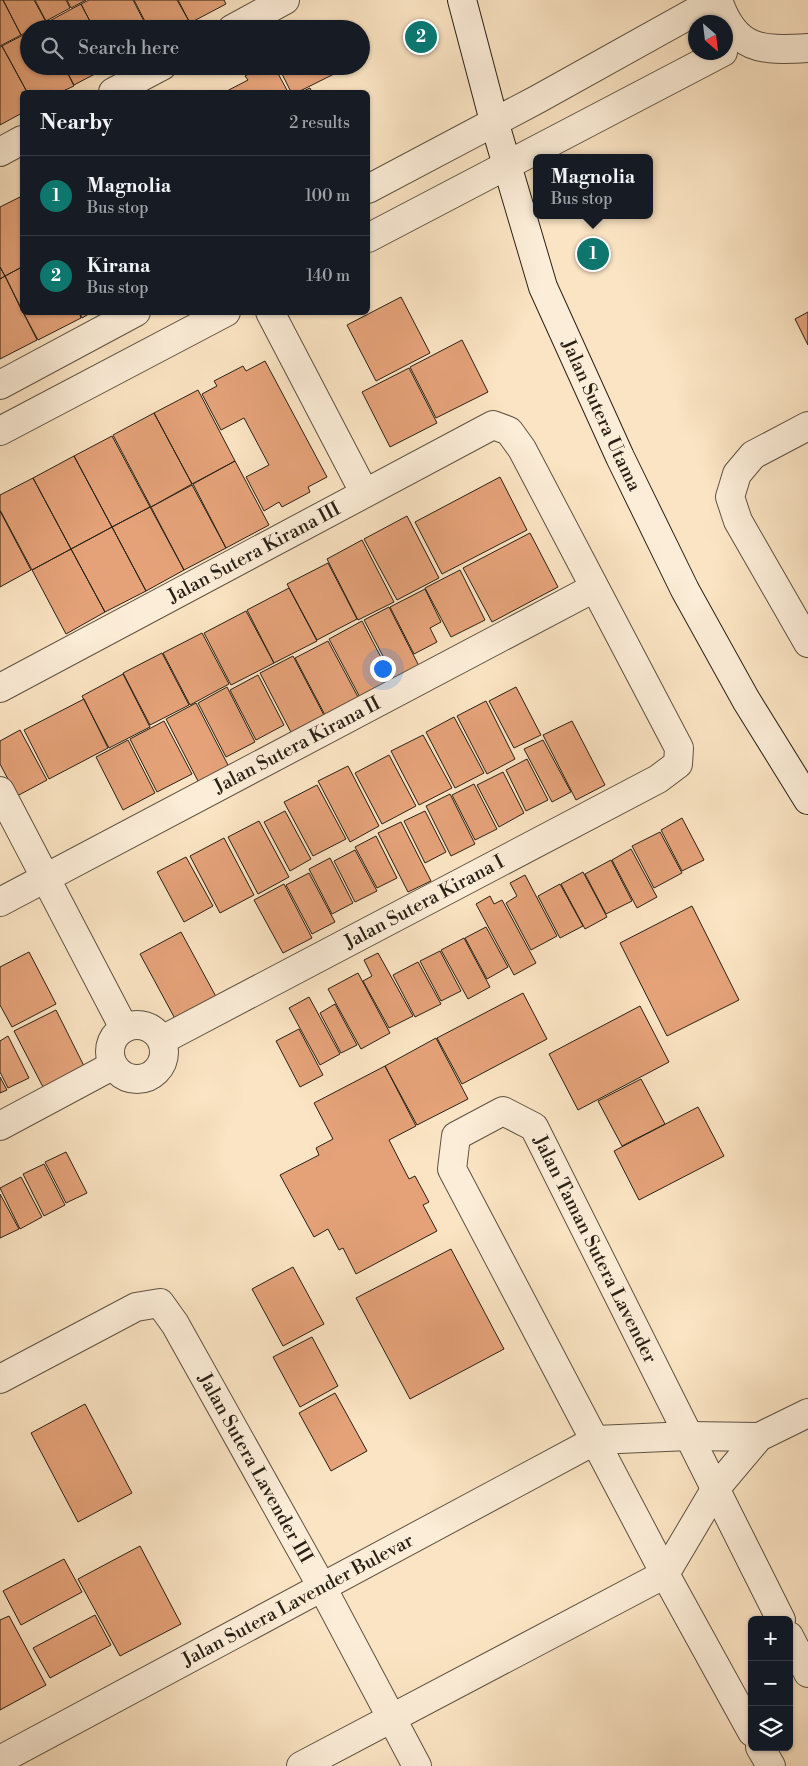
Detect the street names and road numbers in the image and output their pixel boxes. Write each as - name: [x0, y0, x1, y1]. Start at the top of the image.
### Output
- street label: Jalan Sutera Utama: [556, 334, 647, 495]
- street label: Jalan Sutera Kirana III: [163, 497, 345, 609]
- street label: Jalan Sutera Kirana II: [209, 691, 384, 799]
- street label: Jalan Sutera Kirana I: [339, 850, 508, 955]
- street label: Jalan Taman Sutera Lavender: [528, 1130, 662, 1367]
- street label: Jalan Sutera Lavender III: [192, 1368, 318, 1567]
- street label: Jalan Sutera Lavender Bulevar: [177, 1528, 418, 1672]

